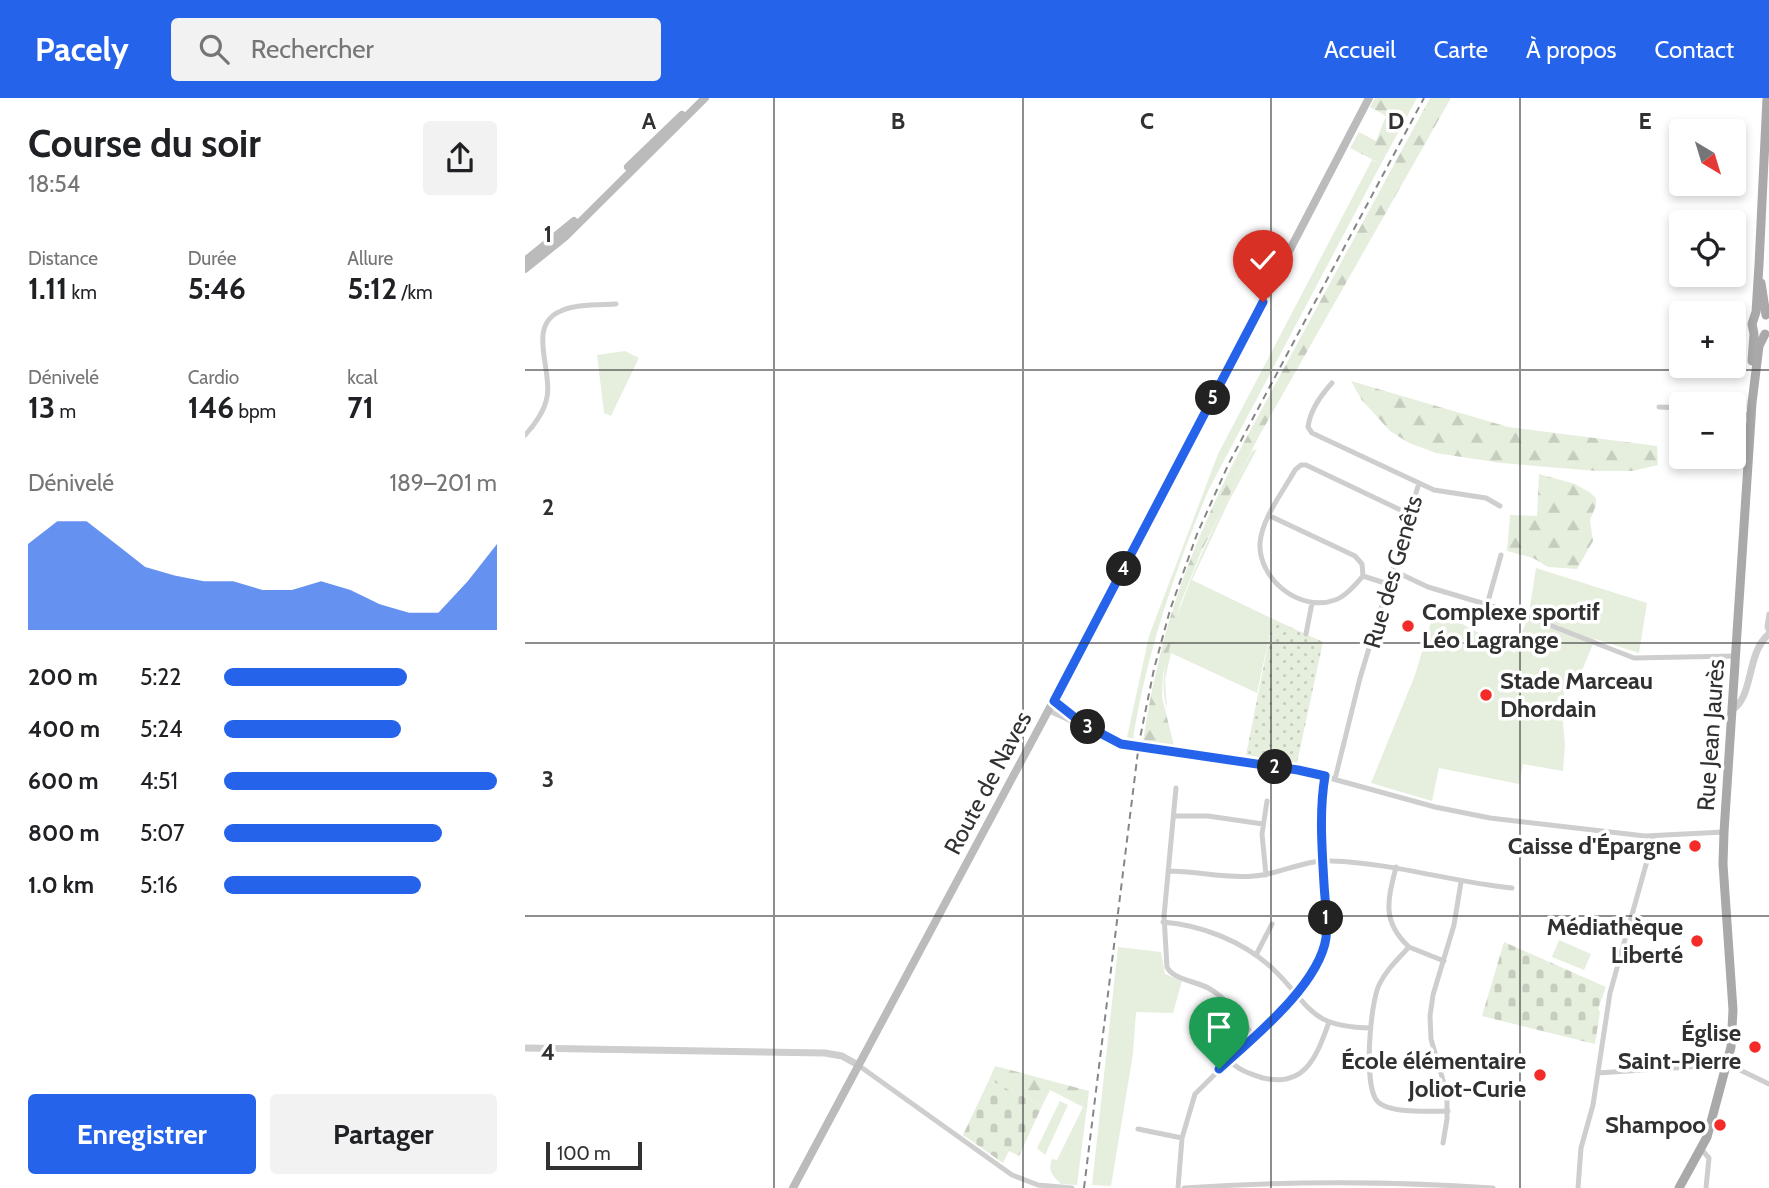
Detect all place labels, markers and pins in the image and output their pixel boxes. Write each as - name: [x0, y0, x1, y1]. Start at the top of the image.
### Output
- pin: [1233, 230, 1293, 302]
- pin: 5: [1195, 380, 1231, 416]
- pin: 4: [1107, 552, 1141, 587]
- place label: Complexe sportif Léo Lagrange: [1422, 597, 1600, 654]
- marker: Complexe sportif Léo Lagrange: [1400, 618, 1416, 634]
- place label: Stade Marceau Dhordain: [1500, 666, 1653, 723]
- marker: Stade Marceau Dhordain: [1478, 687, 1494, 703]
- pin: 3: [1071, 710, 1105, 744]
- pin: 2: [1257, 750, 1293, 784]
- place label: Caisse d'Épargne: [1508, 831, 1681, 860]
- marker: Caisse d'Épargne: [1687, 838, 1703, 854]
- pin: 1: [1309, 900, 1343, 936]
- place label: Médiathèque Liberté: [1547, 912, 1683, 969]
- marker: Médiathèque Liberté: [1689, 933, 1705, 949]
- pin: [1189, 997, 1249, 1069]
- place label: Église Saint-Pierre: [1618, 1018, 1741, 1075]
- marker: Église Saint-Pierre: [1747, 1039, 1763, 1055]
- place label: École élémentaire Joliot-Curie: [1341, 1046, 1526, 1103]
- marker: École élémentaire Joliot-Curie: [1532, 1067, 1548, 1083]
- place label: Shampoo: [1605, 1110, 1706, 1139]
- marker: Shampoo: [1712, 1117, 1728, 1133]

